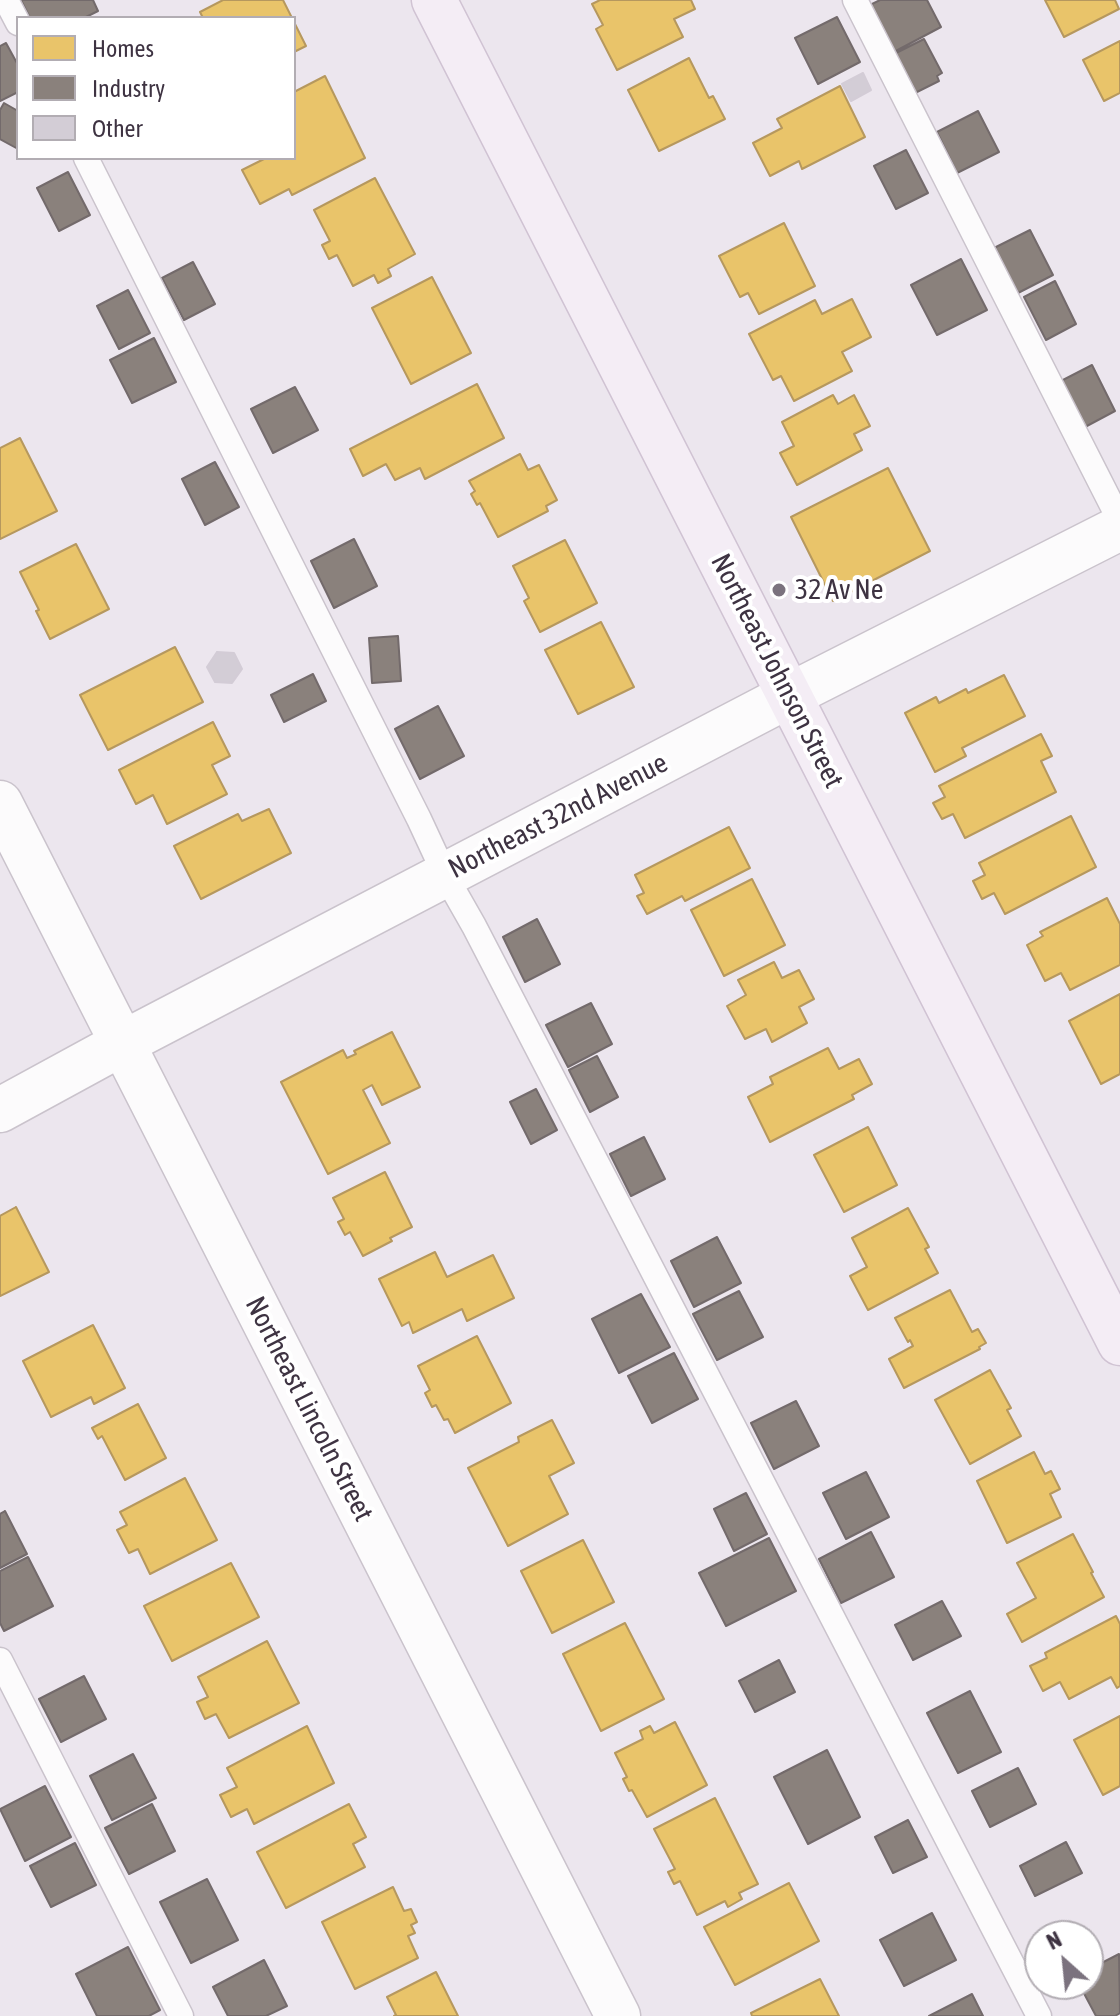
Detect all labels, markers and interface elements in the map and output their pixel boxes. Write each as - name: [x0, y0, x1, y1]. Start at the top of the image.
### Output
- legend: [16, 16, 296, 160]
- text: Homes: [92, 35, 154, 62]
- text: Industry: [92, 75, 165, 102]
- text: Other: [92, 115, 143, 142]
- street label: Northeast Johnson Street: [703, 548, 851, 794]
- place label: 32 Av Ne: [795, 573, 883, 607]
- marker: 32 Av Ne: [770, 581, 788, 599]
- street label: Northeast 32nd Avenue: [443, 746, 673, 886]
- street label: Northeast Lincoln Street: [238, 1291, 380, 1527]
- north arrow: [1024, 1920, 1104, 2000]
- text: N: [1042, 1926, 1066, 1955]

